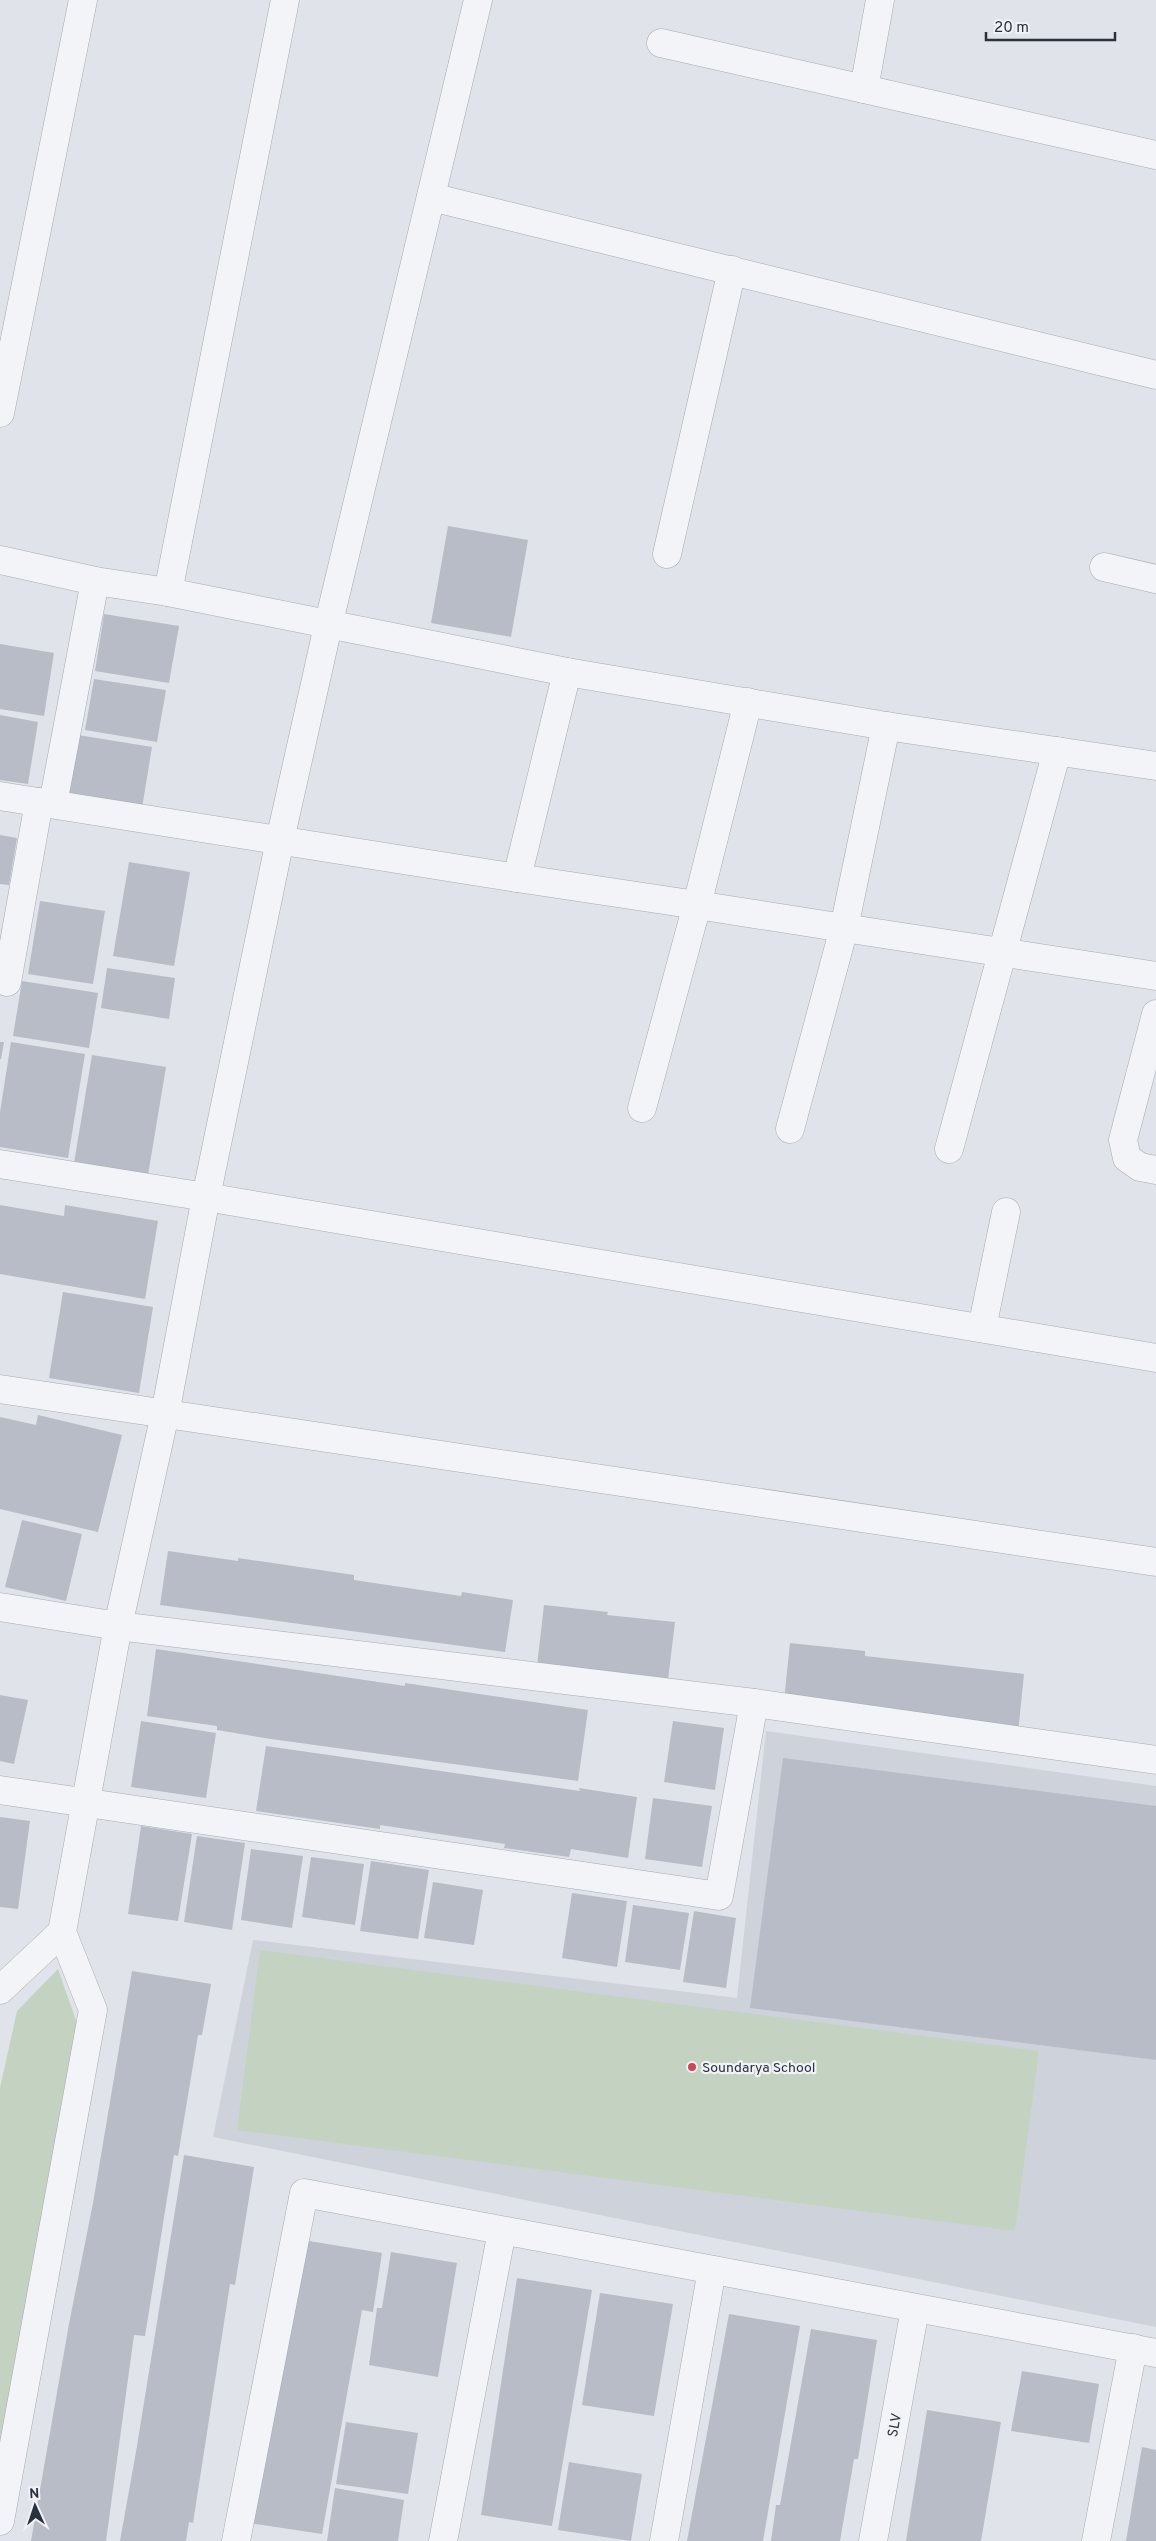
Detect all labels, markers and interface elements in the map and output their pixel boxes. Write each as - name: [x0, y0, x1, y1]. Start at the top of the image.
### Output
- scale bar: [986, 10, 1115, 42]
- text: 20 m: [994, 19, 1029, 38]
- place label: Soundarya School: [702, 2060, 816, 2077]
- marker: Soundarya School: [686, 2061, 698, 2073]
- street label: SLV: [885, 2412, 906, 2439]
- north arrow: [10, 2481, 60, 2531]
- text: N: [29, 2486, 40, 2503]

